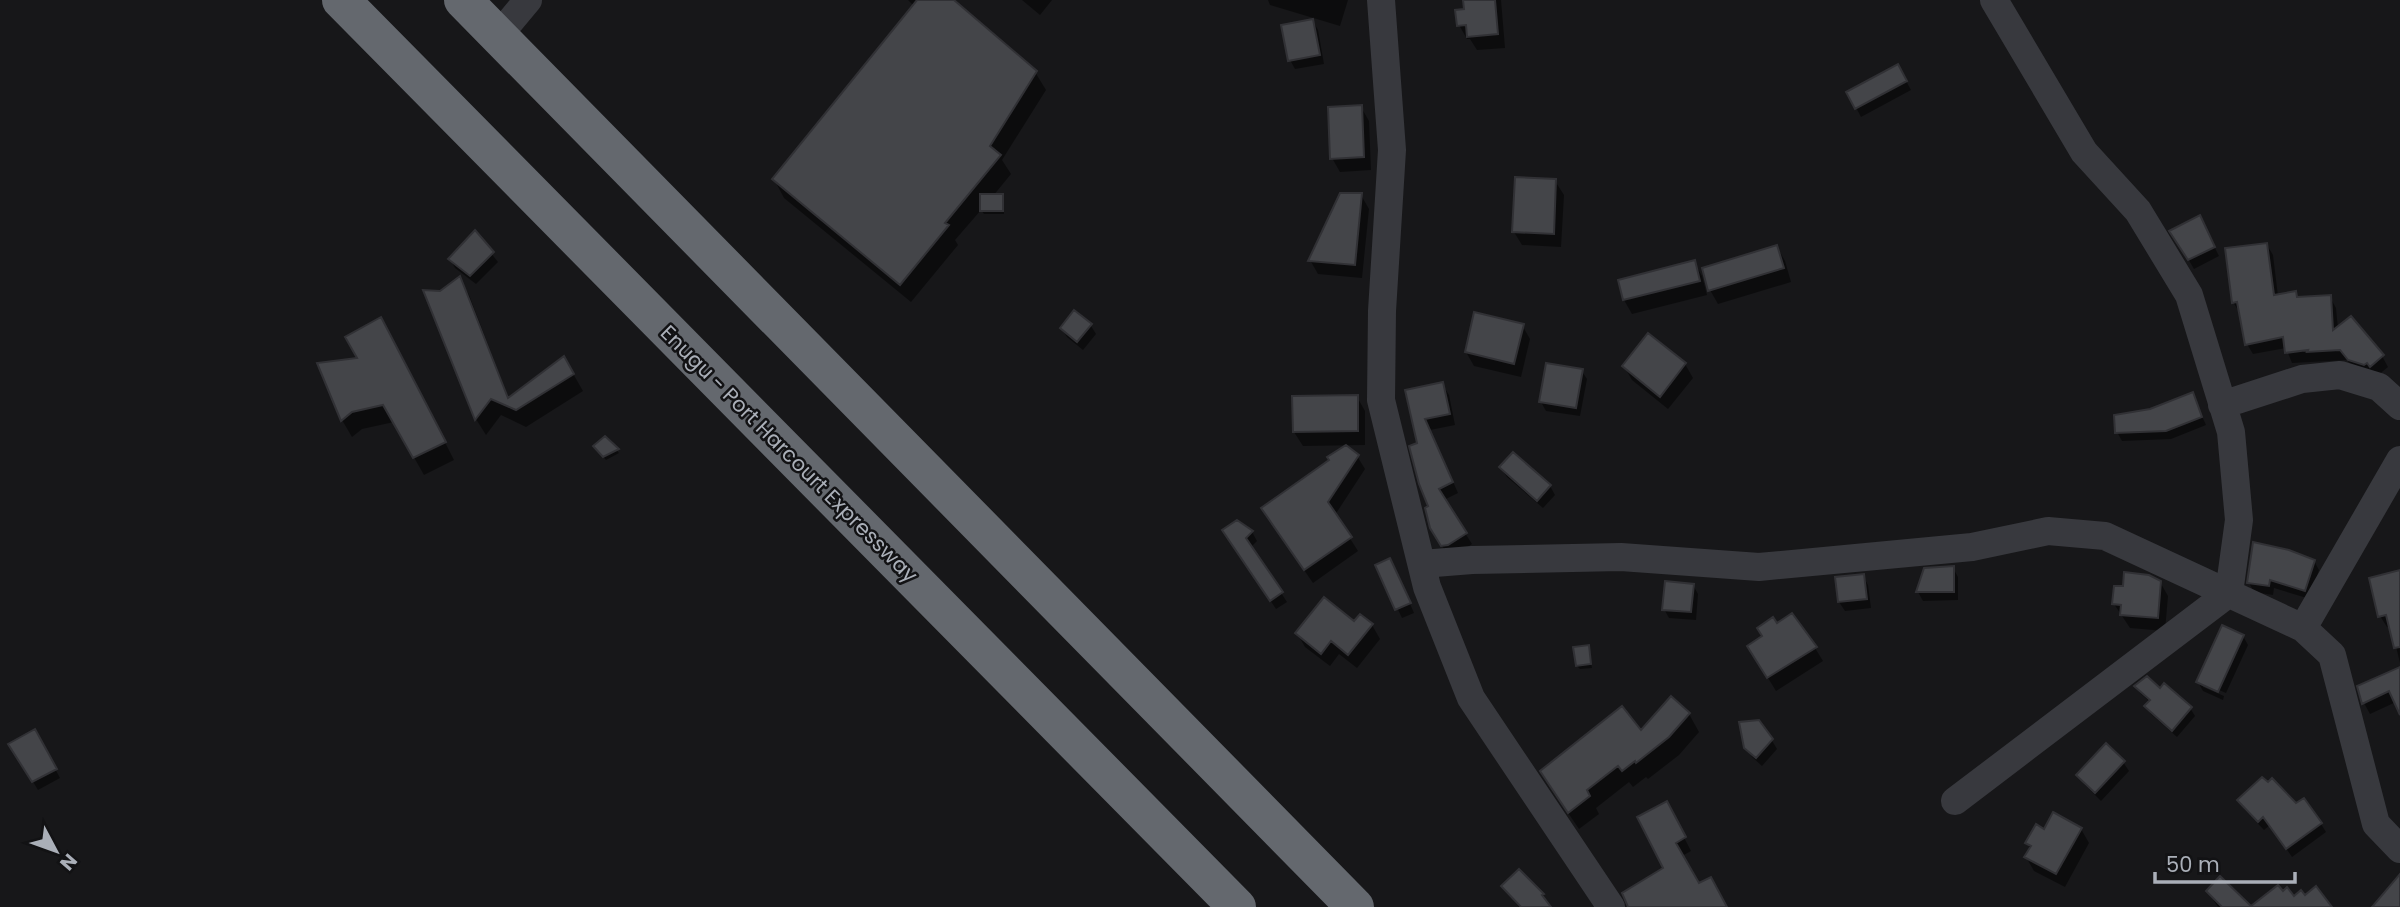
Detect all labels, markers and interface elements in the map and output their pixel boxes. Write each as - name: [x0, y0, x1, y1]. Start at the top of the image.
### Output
- street label: Enugu - Port Harcourt Expressway: [654, 319, 925, 589]
- north arrow: [21, 816, 91, 886]
- scale bar: [2155, 841, 2295, 885]
- text: N: [54, 848, 83, 876]
- text: 50 m: [2166, 850, 2220, 879]

